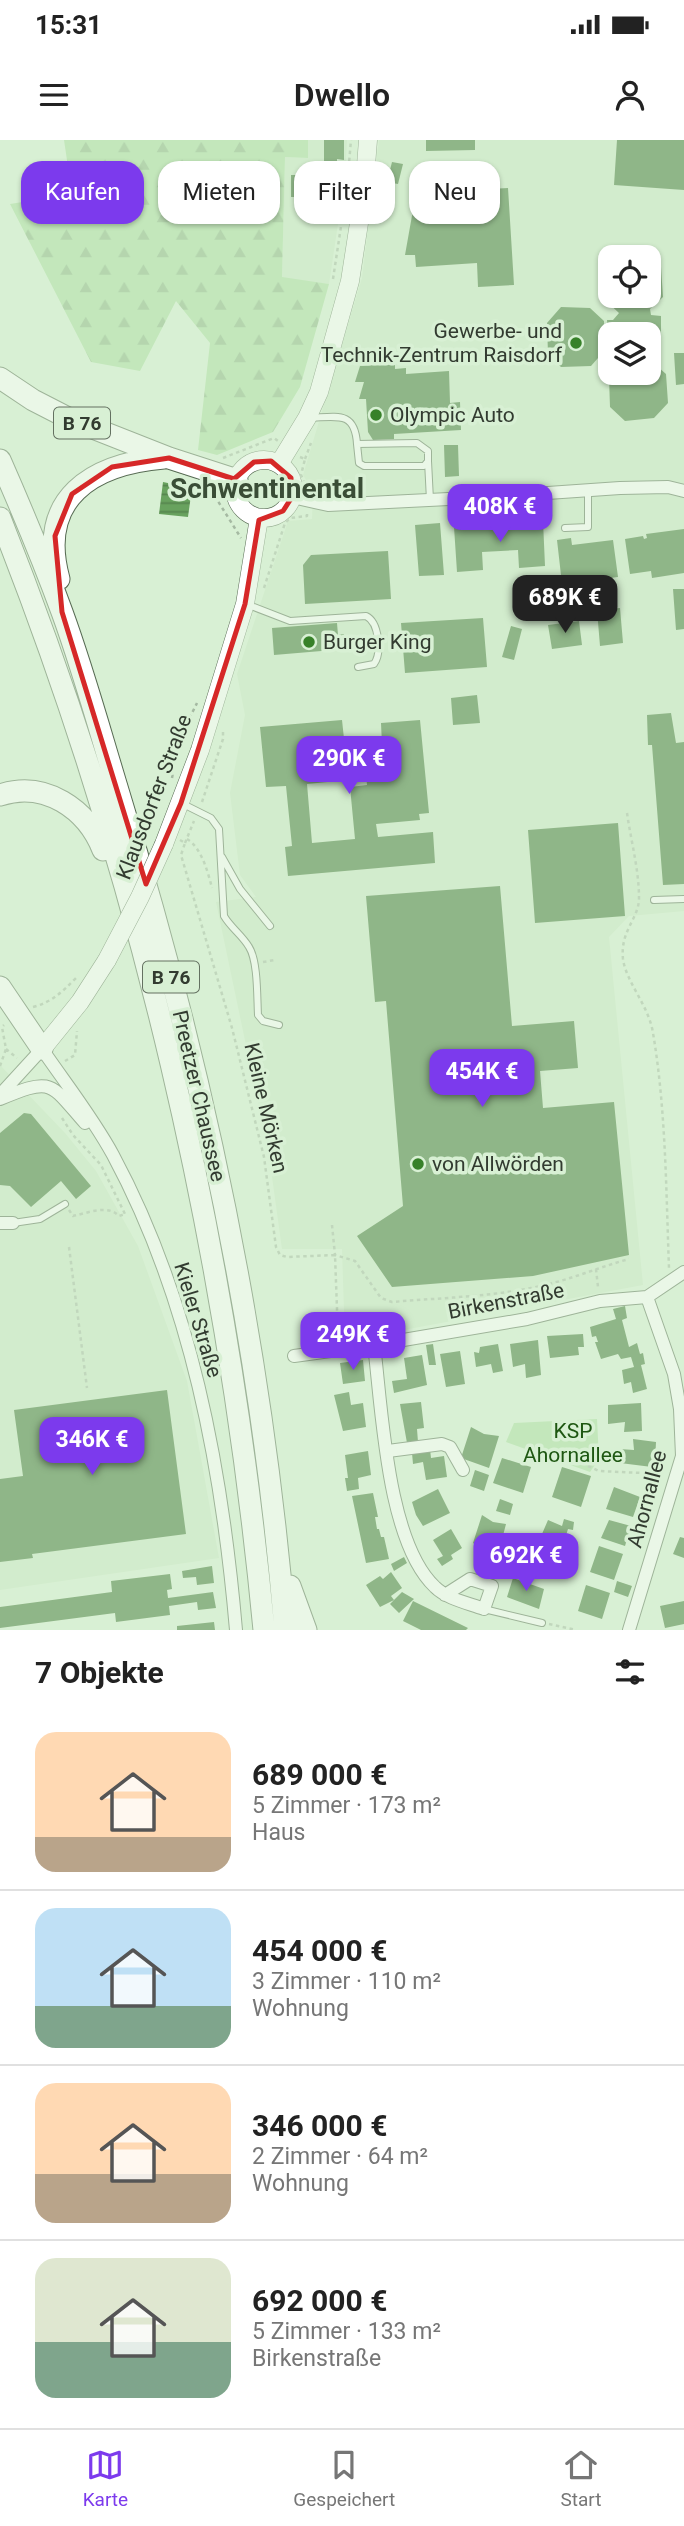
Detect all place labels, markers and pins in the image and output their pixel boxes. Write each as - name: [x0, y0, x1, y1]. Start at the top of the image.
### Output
- place label: Gewerbe- und Technik-Zentrum Raisdorf: [321, 319, 563, 367]
- marker: Gewerbe- und Technik-Zentrum Raisdorf: [568, 335, 584, 351]
- place label: Olympic Auto: [390, 403, 515, 427]
- marker: Olympic Auto: [368, 407, 384, 423]
- pin: 408K €: [443, 484, 557, 544]
- pin: 689K €: [508, 575, 622, 635]
- place label: Burger King: [323, 630, 432, 654]
- marker: Burger King: [301, 634, 317, 650]
- pin: 290K €: [292, 736, 406, 796]
- pin: 454K €: [425, 1049, 539, 1109]
- place label: von Allwörden: [432, 1152, 564, 1176]
- marker: von Allwörden: [410, 1156, 426, 1172]
- pin: 249K €: [296, 1312, 410, 1372]
- pin: 346K €: [35, 1418, 149, 1477]
- pin: 692K €: [469, 1534, 583, 1593]

